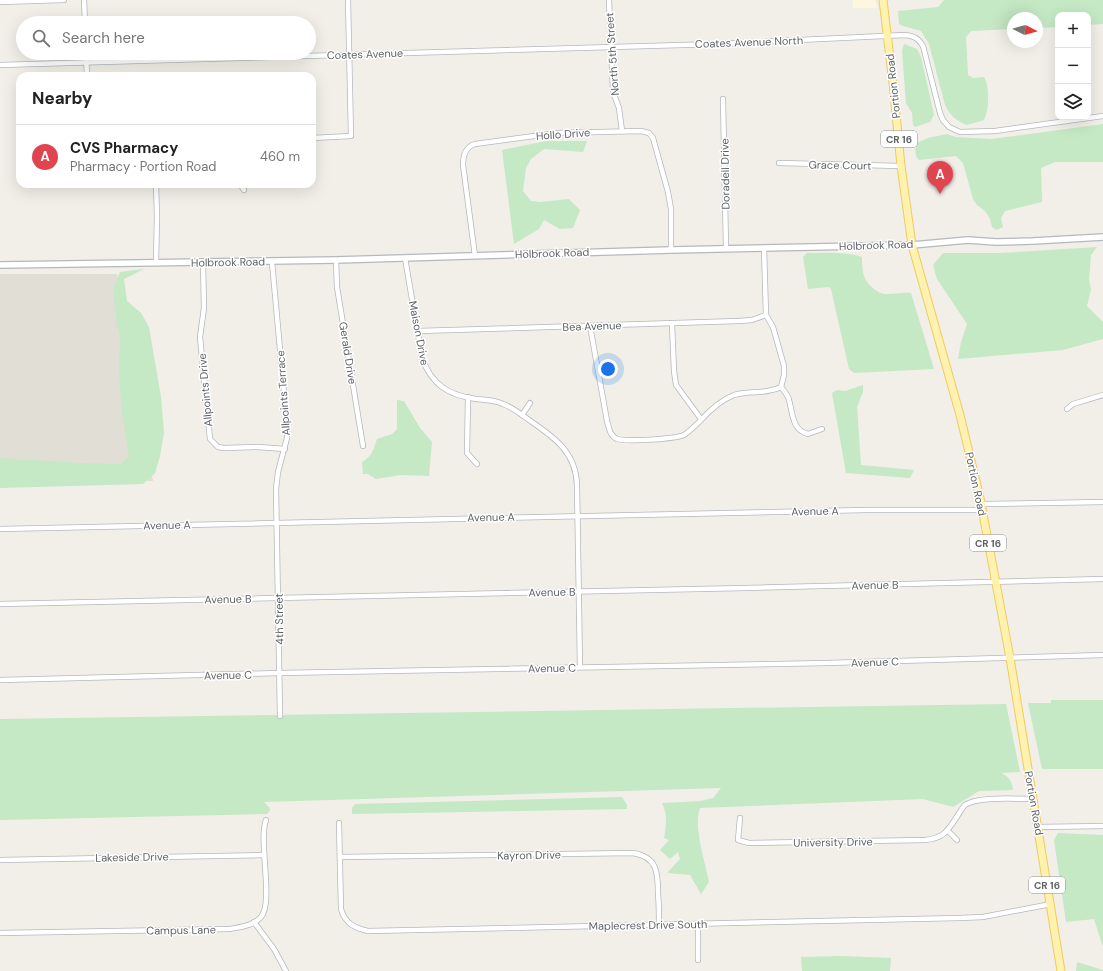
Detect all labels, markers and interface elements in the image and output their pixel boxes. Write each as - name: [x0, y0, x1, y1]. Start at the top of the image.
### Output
- street label: North 5th Street: [602, 12, 622, 96]
- north arrow: [1007, 12, 1043, 48]
- map controls: [1055, 12, 1091, 120]
- button: +: [1055, 12, 1091, 48]
- search box: [16, 16, 316, 60]
- icon: search: [30, 27, 52, 49]
- text: Search here: [62, 28, 145, 48]
- street label: Coates Avenue North: [695, 33, 803, 51]
- street label: Coates Avenue: [327, 46, 403, 62]
- button: −: [1055, 48, 1091, 84]
- street label: Portion Road: [883, 53, 903, 119]
- button: layers: [1055, 84, 1091, 120]
- text: Nearby: [32, 87, 92, 109]
- street label: Hollo Drive: [535, 125, 591, 143]
- road number: CR 16: [881, 131, 917, 147]
- text: CVS Pharmacy: [70, 138, 178, 158]
- street label: Doradell Drive: [717, 138, 733, 210]
- text: A: [40, 148, 50, 165]
- text: 460 m: [260, 148, 300, 165]
- street label: Grace Court: [808, 157, 872, 173]
- text: Pharmacy · Portion Road: [70, 158, 217, 175]
- pin: A: [927, 161, 953, 194]
- street label: Holbrook Road: [839, 237, 913, 253]
- street label: Holbrook Road: [515, 245, 589, 261]
- street label: Holbrook Road: [191, 254, 265, 270]
- street label: Maison Drive: [406, 300, 432, 366]
- street label: Bea Avenue: [562, 318, 622, 334]
- street label: Gerald Drive: [336, 321, 360, 385]
- street label: Allpoints Terrace: [273, 350, 293, 436]
- street label: Allpoints Drive: [195, 353, 215, 427]
- your location: [598, 359, 618, 379]
- street label: Portion Road: [962, 451, 990, 517]
- street label: Avenue A: [791, 504, 839, 518]
- street label: Avenue A: [467, 510, 515, 524]
- street label: Avenue A: [143, 518, 191, 532]
- road number: CR 16: [970, 535, 1006, 551]
- street label: Avenue B: [851, 578, 899, 592]
- street label: Avenue B: [528, 585, 576, 599]
- street label: Avenue B: [204, 592, 252, 606]
- street label: 4th Street: [272, 593, 286, 645]
- street label: Avenue C: [851, 654, 899, 670]
- street label: Avenue C: [528, 661, 576, 675]
- street label: Avenue C: [204, 668, 252, 682]
- street label: Portion Road: [1021, 770, 1047, 836]
- street label: University Drive: [793, 834, 873, 850]
- street label: Kayron Drive: [497, 847, 561, 863]
- street label: Lakeside Drive: [95, 849, 169, 865]
- road number: CR 16: [1029, 877, 1065, 893]
- street label: Maplecrest Drive South: [589, 917, 707, 933]
- street label: Campus Lane: [146, 922, 216, 938]

